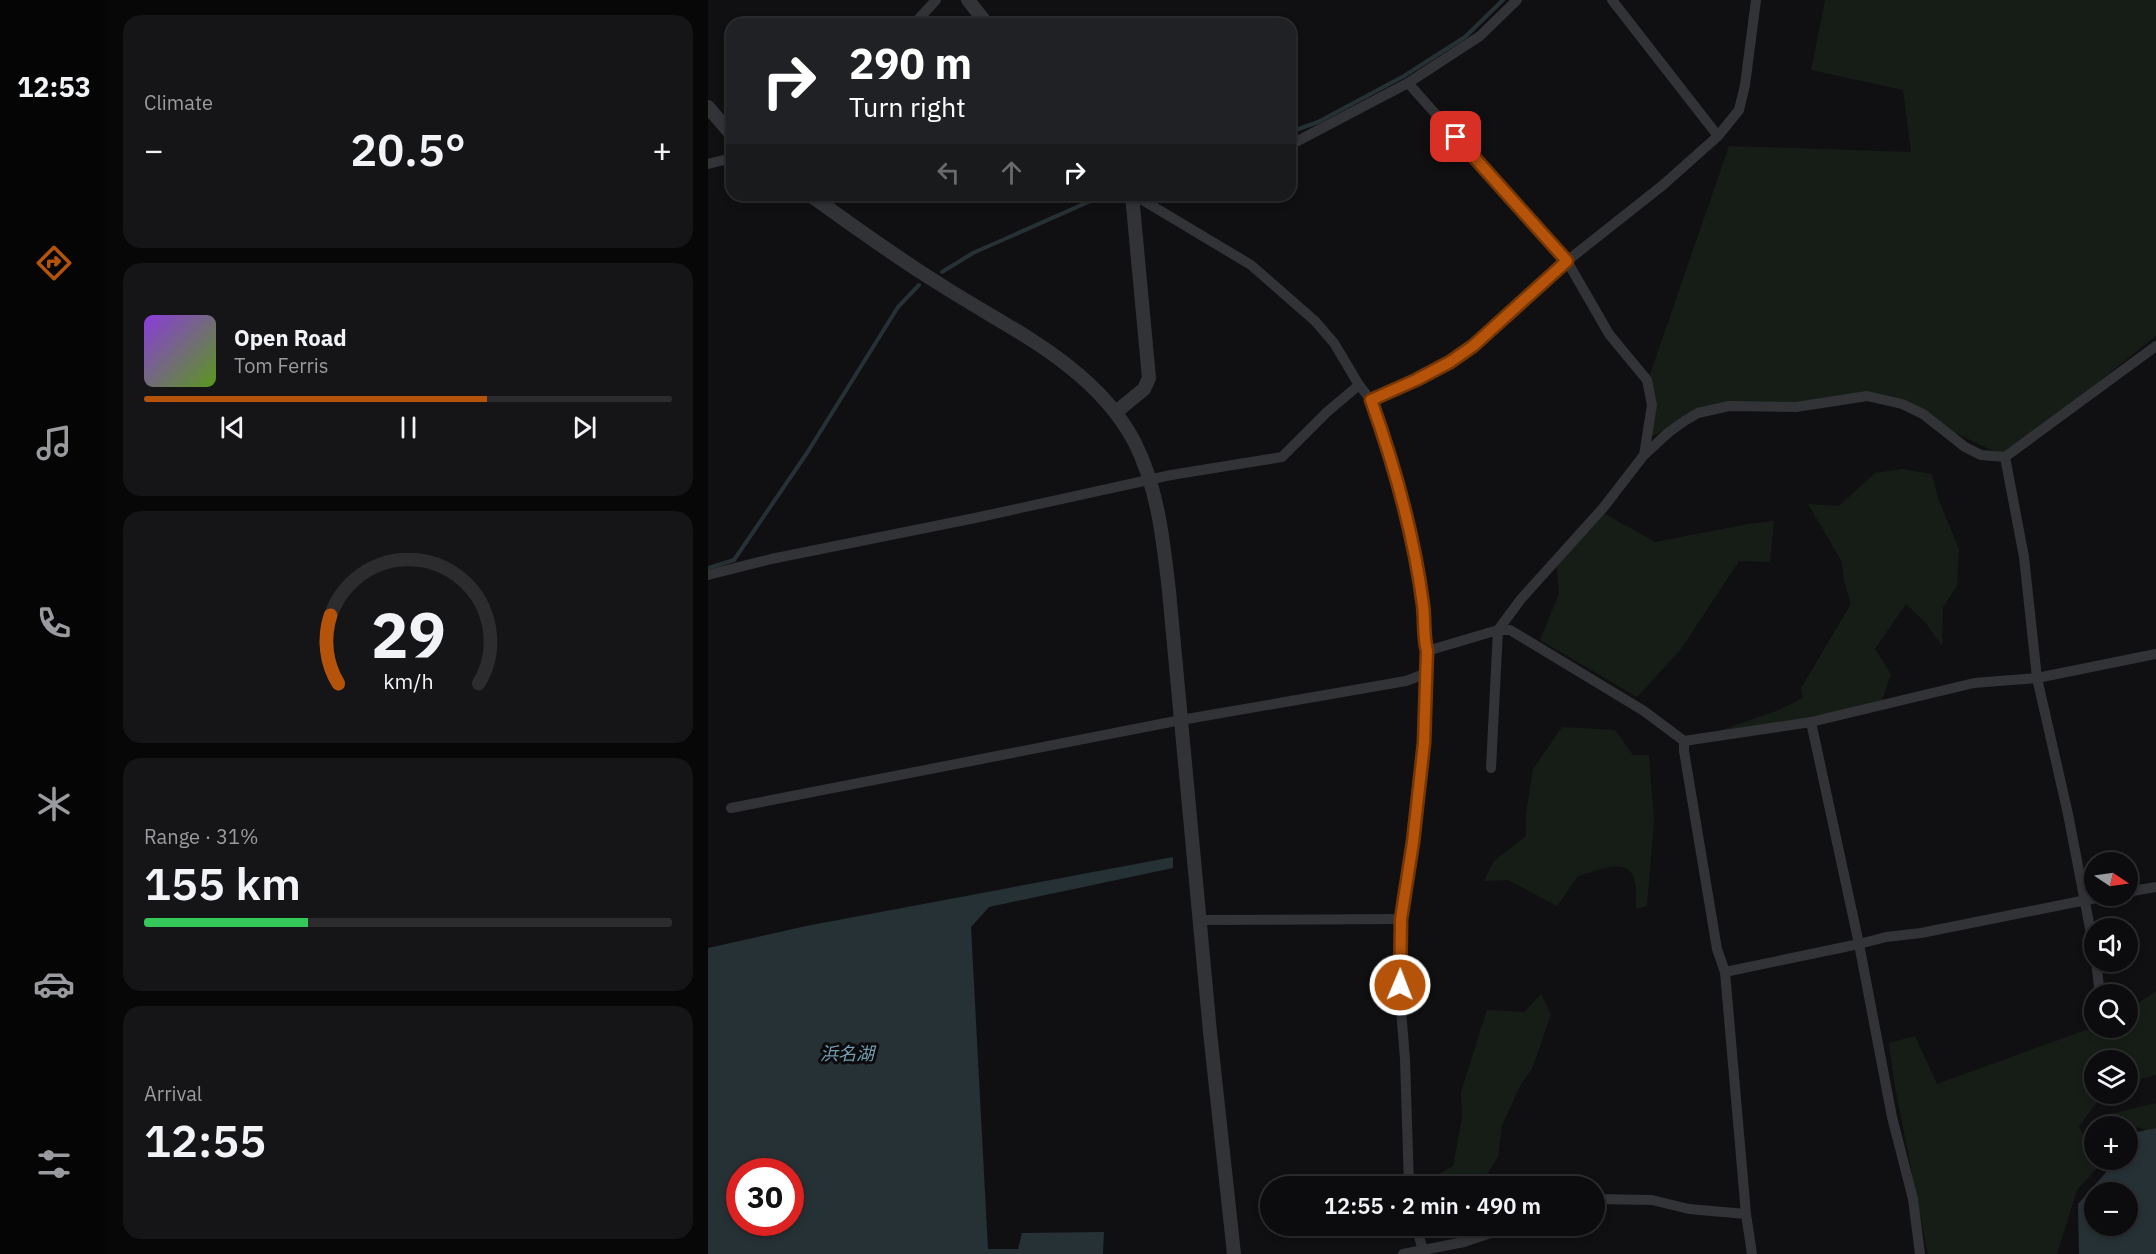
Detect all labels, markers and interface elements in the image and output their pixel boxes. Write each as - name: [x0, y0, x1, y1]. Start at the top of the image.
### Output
- text: 290 m: [849, 36, 972, 91]
- icon: right: [750, 42, 828, 120]
- text: 12:53: [17, 69, 91, 104]
- text: Climate: [144, 89, 213, 116]
- text: Turn right: [849, 89, 966, 124]
- pin: [1430, 111, 1481, 162]
- text: 20.5°: [350, 120, 466, 178]
- icon: arrive: [1439, 120, 1472, 153]
- text: −: [144, 128, 164, 171]
- text: +: [652, 128, 672, 171]
- icon: left: [932, 156, 965, 189]
- icon: ahead: [995, 156, 1028, 189]
- icon: right: [1058, 156, 1091, 189]
- icon: directions: [33, 242, 75, 284]
- text: Open Road: [234, 323, 347, 352]
- text: Tom Ferris: [234, 352, 329, 379]
- icon: previous: [216, 411, 249, 444]
- icon: pause: [392, 411, 425, 444]
- icon: next: [568, 411, 601, 444]
- icon: music: [33, 422, 75, 464]
- text: 29: [371, 594, 445, 675]
- icon: phone: [33, 602, 75, 644]
- text: km/h: [383, 667, 433, 695]
- icon: climate: [33, 783, 75, 825]
- text: Range · 31%: [144, 823, 259, 850]
- north arrow: [2084, 852, 2138, 906]
- map controls: [2084, 852, 2138, 1236]
- text: 155 km: [144, 854, 301, 912]
- button: sound: [2084, 918, 2138, 972]
- position arrow: [1368, 953, 1432, 1017]
- icon: car: [33, 963, 75, 1005]
- button: search: [2084, 984, 2138, 1038]
- water label: 浜名湖: [820, 1042, 877, 1065]
- button: layers: [2084, 1050, 2138, 1104]
- text: Arrival: [144, 1080, 202, 1107]
- text: 12:55: [144, 1111, 266, 1169]
- button: +: [2084, 1116, 2138, 1170]
- icon: filters: [33, 1143, 75, 1185]
- speed limit sign: 30: [726, 1158, 804, 1236]
- button: −: [2084, 1182, 2138, 1236]
- text: 12:55 · 2 min · 490 m: [1324, 1191, 1541, 1220]

